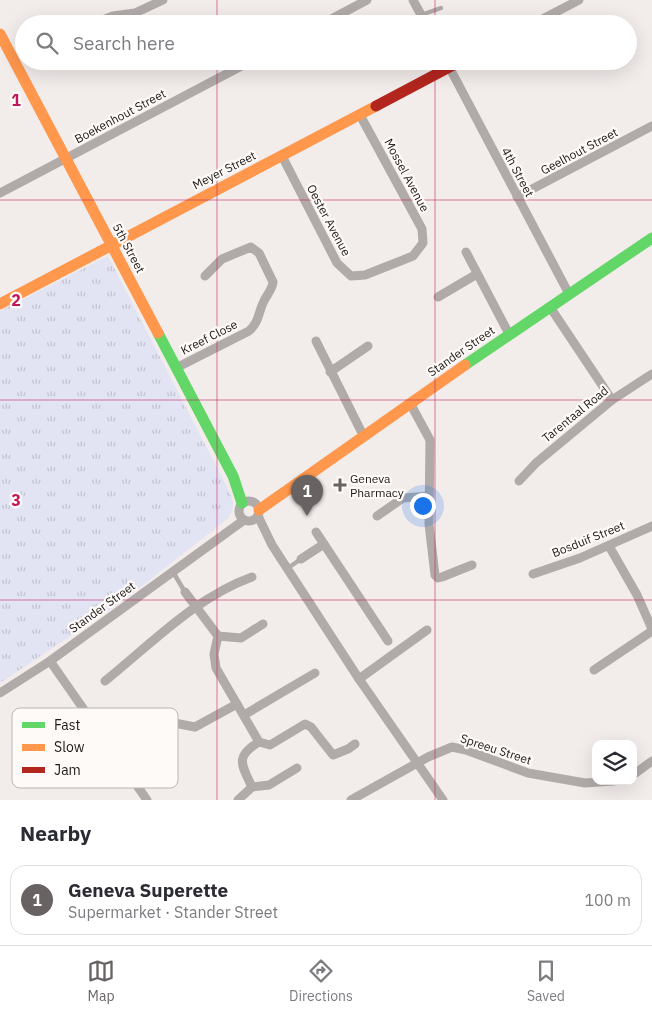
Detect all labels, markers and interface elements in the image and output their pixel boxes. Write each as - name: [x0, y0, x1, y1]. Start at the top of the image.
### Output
- search box: [15, 15, 637, 70]
- icon: search: [33, 29, 61, 57]
- text: Search here: [73, 31, 175, 55]
- street label: Boekenhout Street: [72, 86, 168, 146]
- text: 1: [11, 90, 21, 110]
- street label: Geelhout Street: [538, 124, 620, 178]
- street label: Mossel Avenue: [381, 136, 433, 215]
- street label: 4th Street: [499, 145, 537, 199]
- street label: Meyer Street: [190, 148, 258, 192]
- street label: Oester Avenue: [304, 182, 354, 259]
- street label: 5th Street: [110, 221, 148, 275]
- text: 2: [11, 290, 21, 310]
- street label: Kreef Close: [178, 316, 240, 358]
- street label: Stander Street: [425, 322, 497, 380]
- street label: Tarentaal Road: [539, 383, 611, 445]
- place label: Geneva Pharmacy: [350, 471, 404, 500]
- pin: 1: [291, 475, 323, 516]
- marker: Geneva Pharmacy: [334, 479, 346, 491]
- text: 3: [11, 490, 21, 510]
- your location: [410, 493, 436, 519]
- street label: Bosduif Street: [550, 518, 626, 560]
- street label: Stander Street: [66, 578, 138, 636]
- legend: [12, 708, 178, 788]
- text: Fast: [54, 716, 80, 734]
- street label: Spreeu Street: [458, 730, 534, 768]
- text: Slow: [54, 738, 85, 756]
- map controls: [592, 740, 637, 785]
- button: layers: [592, 740, 637, 785]
- text: Jam: [54, 761, 81, 779]
- text: Nearby: [20, 819, 91, 847]
- text: Geneva Superette: [68, 878, 228, 902]
- text: 1: [32, 890, 42, 910]
- text: 100 m: [584, 890, 631, 910]
- text: Supermarket · Stander Street: [68, 902, 278, 922]
- tab: Map: [87, 957, 115, 1005]
- tab: Directions: [289, 957, 353, 1005]
- tab: Saved: [527, 957, 565, 1005]

